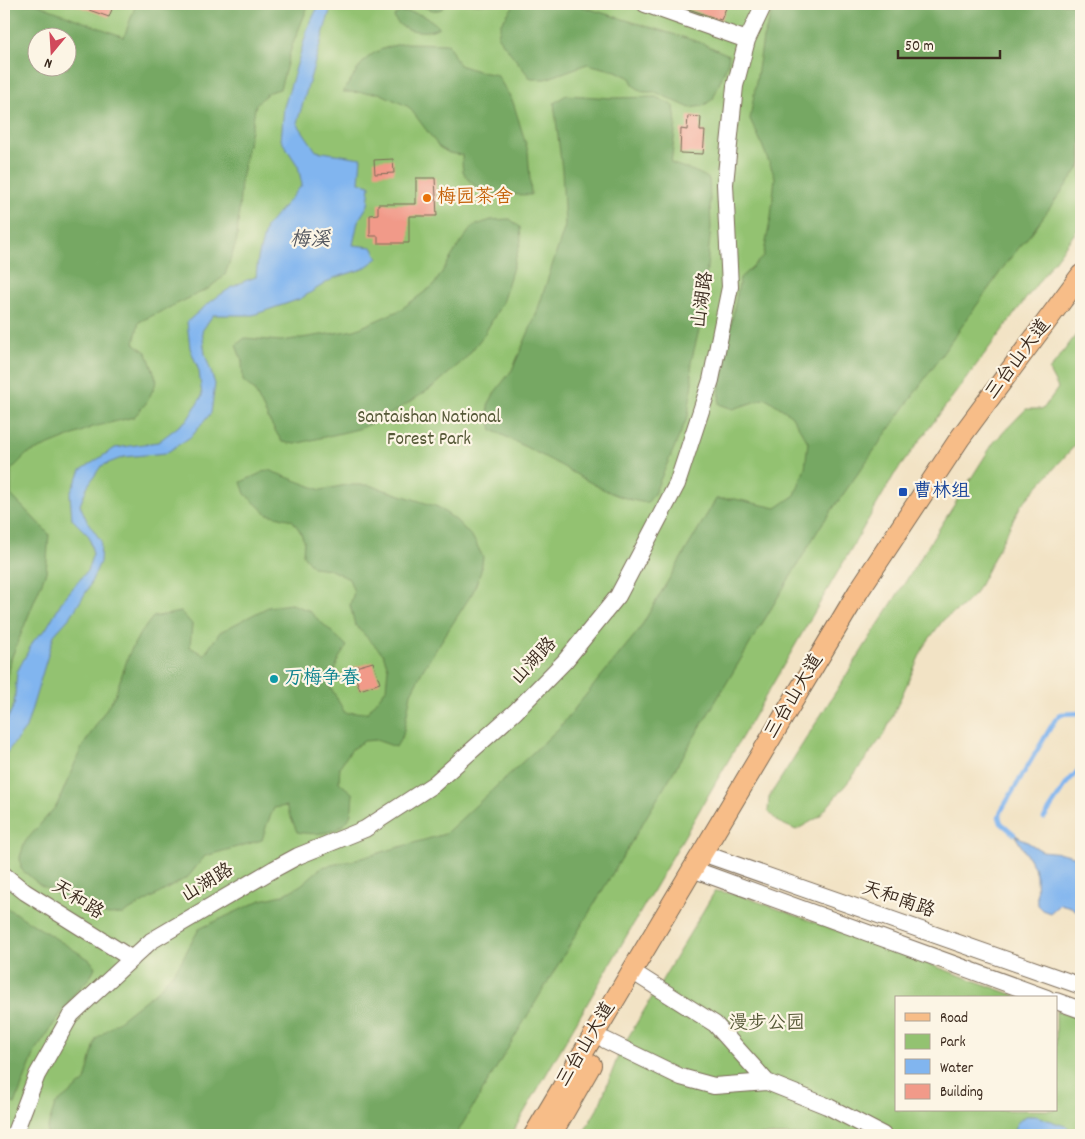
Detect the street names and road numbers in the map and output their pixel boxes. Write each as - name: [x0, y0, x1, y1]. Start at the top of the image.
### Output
- street label: 山湖路: [687, 270, 721, 330]
- street label: 三台山大道: [980, 314, 1058, 406]
- street label: 山湖路: [506, 632, 564, 692]
- street label: 三台山大道: [759, 649, 831, 745]
- street label: 山湖路: [177, 858, 239, 910]
- street label: 天和路: [46, 874, 108, 928]
- street label: 天和南路: [858, 876, 938, 926]
- street label: 三台山大道: [551, 997, 623, 1093]

